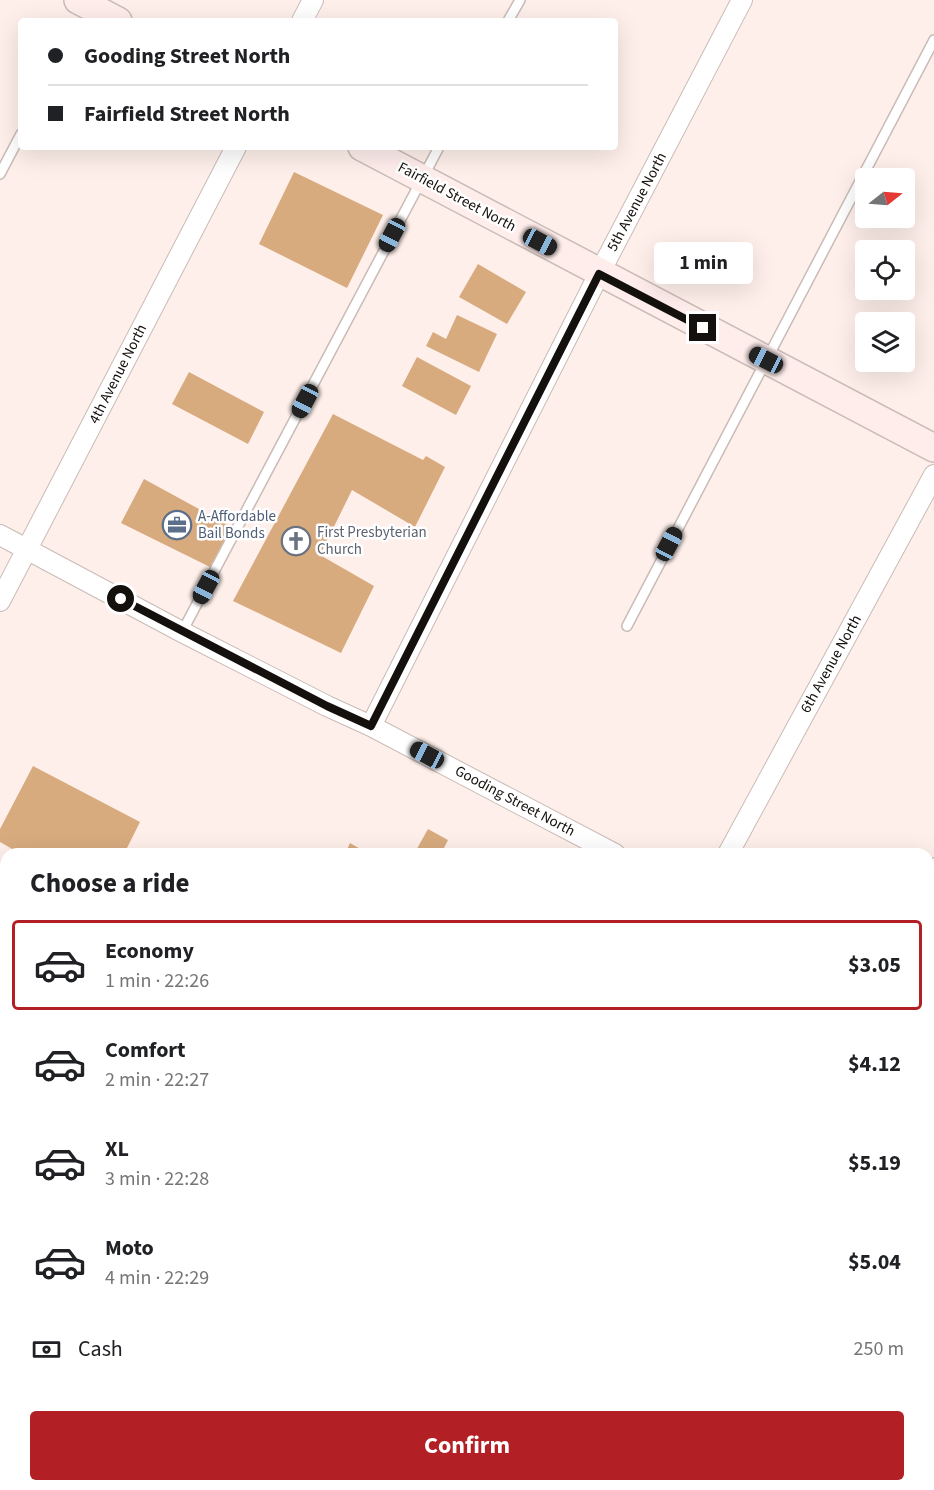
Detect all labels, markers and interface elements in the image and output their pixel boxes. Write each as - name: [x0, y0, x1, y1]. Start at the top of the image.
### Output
- text: Gooding Street North: [84, 40, 290, 72]
- text: Fairfield Street North: [84, 98, 290, 130]
- street label: 5th Avenue North: [602, 149, 672, 255]
- street label: Fairfield Street North: [394, 157, 520, 237]
- north arrow: [855, 168, 915, 228]
- map controls: [855, 168, 915, 372]
- car: [376, 215, 408, 255]
- car: [520, 226, 560, 258]
- button: locate: [855, 240, 915, 300]
- callout: 1 min: [654, 241, 752, 283]
- text: 1 min: [679, 249, 728, 277]
- button: layers: [855, 312, 915, 372]
- route end: [689, 314, 716, 341]
- street label: 4th Avenue North: [84, 321, 152, 427]
- car: [746, 344, 786, 376]
- car: [289, 381, 321, 421]
- place label: A-Affordable Bail Bonds: [198, 506, 276, 544]
- office icon: A-Affordable Bail Bonds: [161, 509, 193, 541]
- place label: First Presbyterian Church: [317, 522, 427, 560]
- car: [653, 524, 685, 564]
- church icon: First Presbyterian Church: [280, 525, 312, 557]
- car: [190, 567, 222, 607]
- route start: [107, 585, 134, 612]
- street label: 6th Avenue North: [795, 611, 867, 717]
- car: [407, 739, 447, 771]
- street label: Gooding Street North: [451, 760, 579, 842]
- text: Choose a ride: [30, 864, 190, 903]
- text: Economy: [105, 935, 194, 967]
- icon: car: [33, 938, 87, 992]
- text: $3.05: [848, 949, 901, 981]
- text: 1 min · 22:26: [105, 967, 209, 995]
- text: Comfort: [105, 1034, 186, 1066]
- icon: car: [33, 1037, 87, 1091]
- text: $4.12: [848, 1048, 901, 1080]
- text: 2 min · 22:27: [105, 1066, 209, 1094]
- text: XL: [105, 1133, 129, 1165]
- icon: car: [33, 1136, 87, 1190]
- text: $5.19: [848, 1147, 901, 1179]
- text: 3 min · 22:28: [105, 1165, 209, 1193]
- text: Moto: [105, 1232, 154, 1264]
- icon: car: [33, 1235, 87, 1289]
- text: $5.04: [848, 1246, 901, 1278]
- text: 4 min · 22:29: [105, 1264, 209, 1292]
- icon: cash: [30, 1333, 63, 1366]
- text: Cash: [78, 1333, 123, 1365]
- text: 250 m: [854, 1335, 904, 1363]
- button: Confirm: [30, 1411, 904, 1480]

